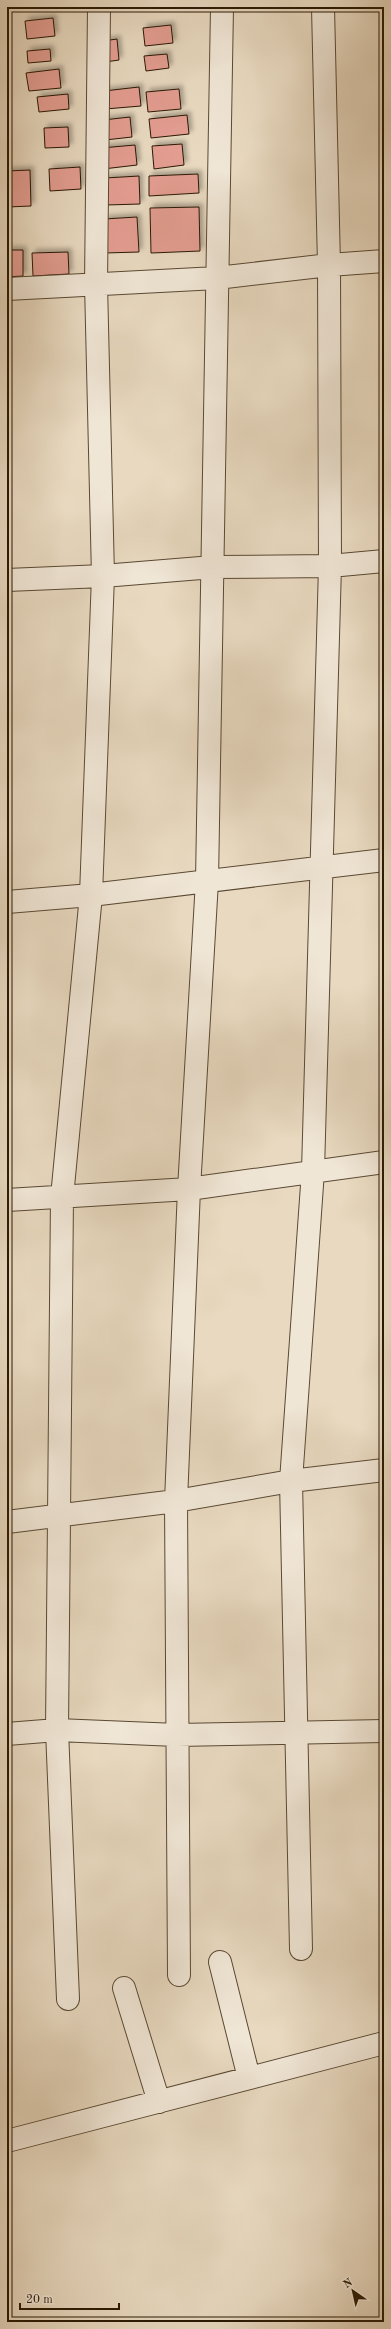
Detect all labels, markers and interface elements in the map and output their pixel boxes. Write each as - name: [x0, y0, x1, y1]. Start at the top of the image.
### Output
- north arrow: [333, 2271, 373, 2311]
- text: N: [342, 2277, 355, 2291]
- scale bar: [20, 2285, 119, 2311]
- text: 20 m: [26, 2294, 53, 2306]

